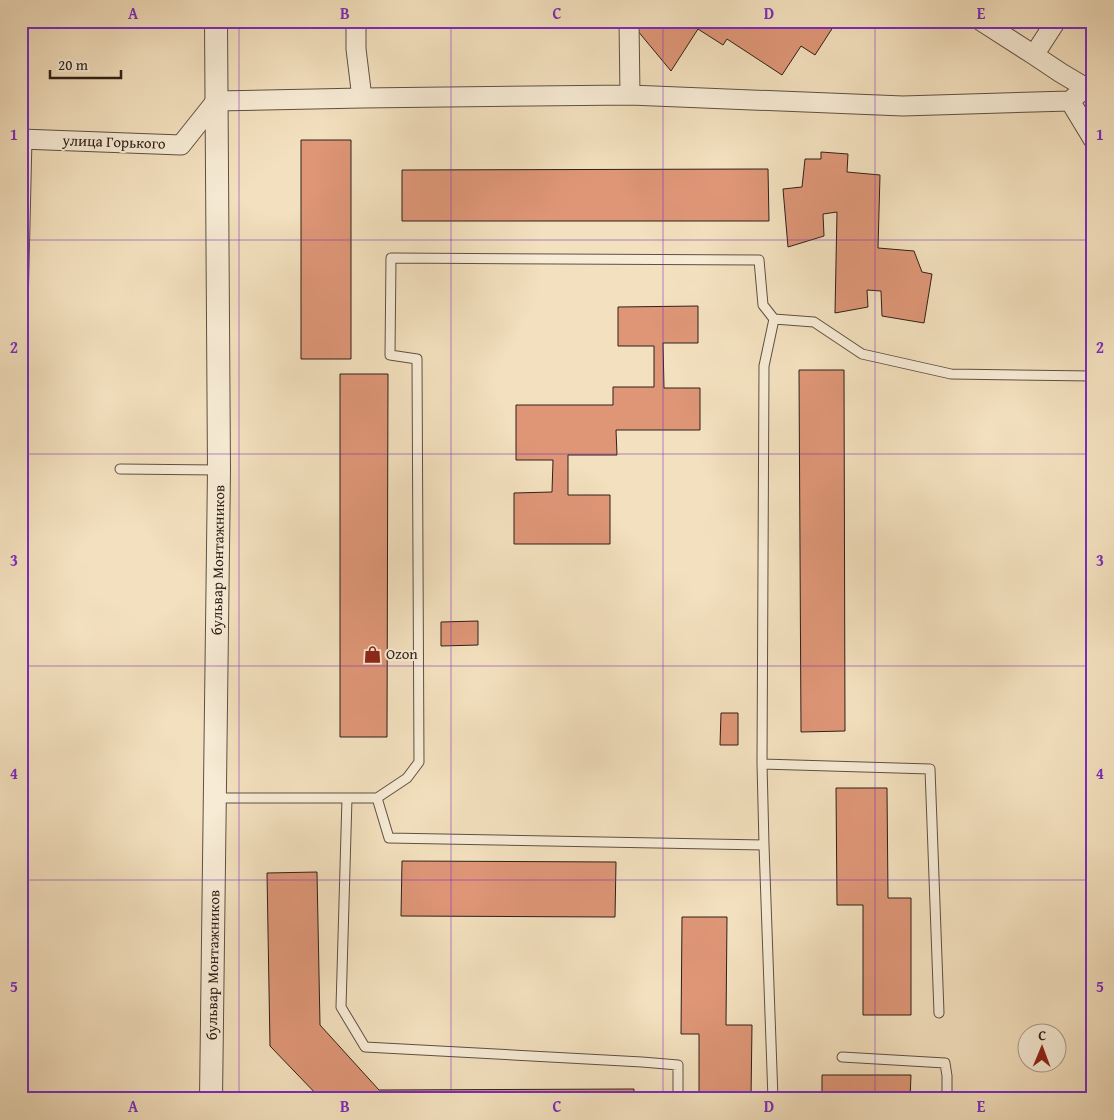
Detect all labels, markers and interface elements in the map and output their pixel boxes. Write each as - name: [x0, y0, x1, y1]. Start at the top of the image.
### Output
- text: A: [128, 1, 139, 25]
- text: B: [340, 1, 350, 25]
- text: C: [552, 1, 562, 25]
- text: D: [764, 1, 774, 25]
- text: E: [977, 1, 986, 25]
- scale bar: [50, 48, 121, 80]
- text: 20 m: [58, 54, 89, 75]
- text: 1: [10, 122, 18, 146]
- text: 1: [1096, 122, 1104, 146]
- street label: улица Горького: [61, 129, 166, 154]
- text: 2: [10, 335, 18, 359]
- text: 2: [1096, 335, 1104, 359]
- street label: бульвар Монтажников: [206, 485, 229, 635]
- text: 3: [10, 548, 18, 572]
- text: 3: [1096, 548, 1104, 572]
- place label: Ozon: [386, 643, 418, 664]
- shop icon: Ozon: [362, 644, 382, 664]
- text: 4: [10, 761, 18, 785]
- text: 4: [1096, 761, 1104, 785]
- street label: бульвар Монтажников: [201, 890, 224, 1040]
- text: 5: [10, 974, 18, 998]
- text: 5: [1096, 974, 1104, 998]
- north arrow: [1016, 1022, 1066, 1072]
- text: С: [1038, 1025, 1046, 1045]
- text: A: [128, 1094, 139, 1118]
- text: B: [340, 1094, 350, 1118]
- text: C: [552, 1094, 562, 1118]
- text: D: [764, 1094, 774, 1118]
- text: E: [977, 1094, 986, 1118]

